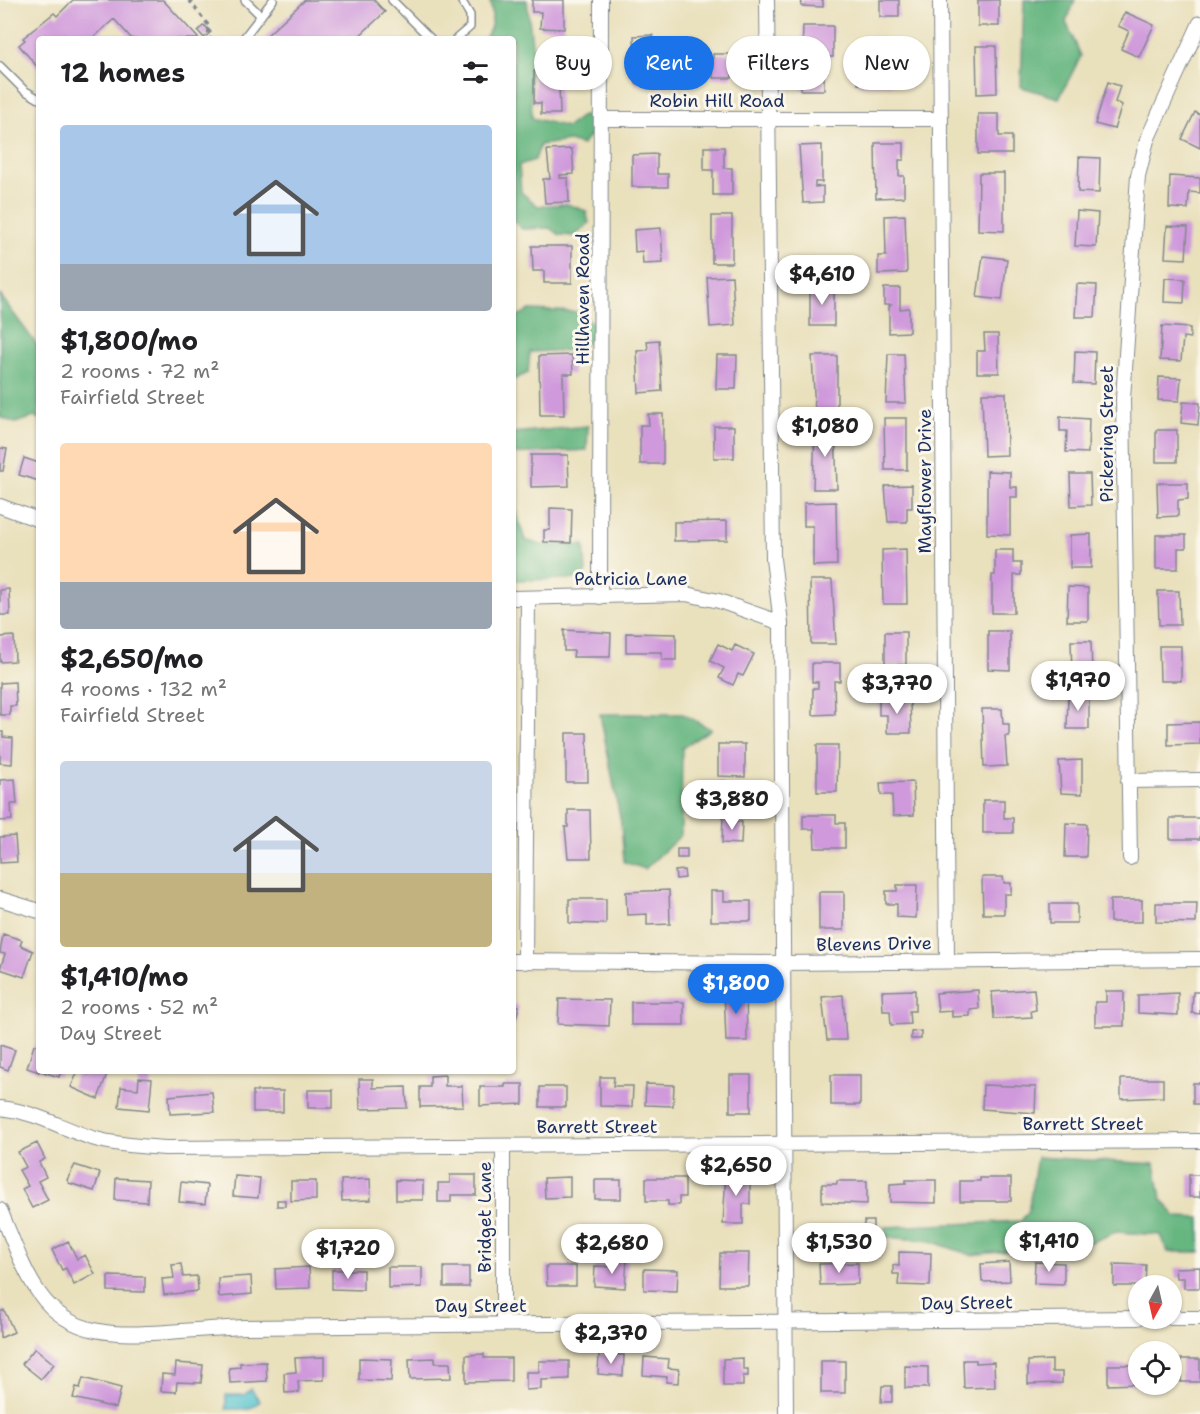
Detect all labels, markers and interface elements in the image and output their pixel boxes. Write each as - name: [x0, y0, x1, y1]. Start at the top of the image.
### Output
- chip: Buy: [534, 36, 612, 90]
- chip: Rent: [624, 36, 714, 90]
- chip: Filters: [726, 36, 831, 90]
- chip: New: [843, 36, 930, 90]
- text: 12 homes: [60, 55, 185, 90]
- icon: filters: [459, 56, 492, 89]
- street label: Robin Hill Road: [649, 89, 785, 113]
- icon: home: [222, 164, 330, 272]
- street label: Hillhaven Road: [571, 233, 595, 365]
- pin: $4,610: [773, 255, 871, 306]
- text: $4,610: [789, 261, 855, 287]
- text: $1,800/mo: [60, 323, 198, 358]
- text: 2 rooms · 72 m²: [60, 358, 219, 384]
- street label: Pickering Street: [1095, 365, 1119, 503]
- text: Fairfield Street: [60, 384, 205, 410]
- pin: $1,080: [776, 407, 874, 458]
- street label: Mayflower Drive: [913, 409, 937, 554]
- text: $1,080: [791, 413, 859, 439]
- icon: home: [222, 482, 330, 590]
- street label: Patricia Lane: [574, 567, 688, 591]
- text: $2,650/mo: [60, 641, 204, 676]
- pin: $1,970: [1029, 661, 1127, 712]
- pin: $3,770: [848, 664, 946, 715]
- text: $1,970: [1045, 667, 1111, 693]
- text: $3,770: [861, 670, 933, 696]
- text: 4 rooms · 132 m²: [60, 676, 227, 702]
- text: Fairfield Street: [60, 702, 205, 728]
- pin: $3,880: [683, 780, 781, 831]
- text: $3,880: [695, 786, 769, 812]
- icon: home: [222, 800, 330, 908]
- street label: Blevens Drive: [816, 931, 932, 957]
- text: $1,410/mo: [60, 959, 189, 994]
- pin: $1,800: [687, 964, 785, 1015]
- text: $1,800: [702, 970, 770, 996]
- text: 2 rooms · 52 m²: [60, 994, 218, 1020]
- text: Day Street: [60, 1020, 162, 1046]
- street label: Barrett Street: [1022, 1112, 1144, 1136]
- street label: Barrett Street: [536, 1115, 658, 1139]
- pin: $2,650: [687, 1146, 785, 1197]
- text: $2,650: [700, 1152, 772, 1178]
- street label: Bridget Lane: [473, 1161, 497, 1273]
- pin: $1,410: [1000, 1222, 1098, 1273]
- pin: $1,530: [790, 1223, 888, 1274]
- pin: $2,680: [563, 1224, 661, 1275]
- text: $1,410: [1019, 1228, 1079, 1254]
- pin: $1,720: [299, 1229, 397, 1280]
- text: $1,530: [806, 1229, 872, 1255]
- text: $2,680: [575, 1230, 649, 1256]
- text: $1,720: [315, 1235, 381, 1261]
- north arrow: [1128, 1275, 1182, 1329]
- map controls: [1128, 1275, 1182, 1395]
- street label: Day Street: [921, 1290, 1013, 1316]
- street label: Day Street: [435, 1294, 527, 1318]
- pin: $2,370: [562, 1314, 660, 1365]
- text: $2,370: [574, 1320, 648, 1346]
- button: locate: [1128, 1341, 1182, 1395]

